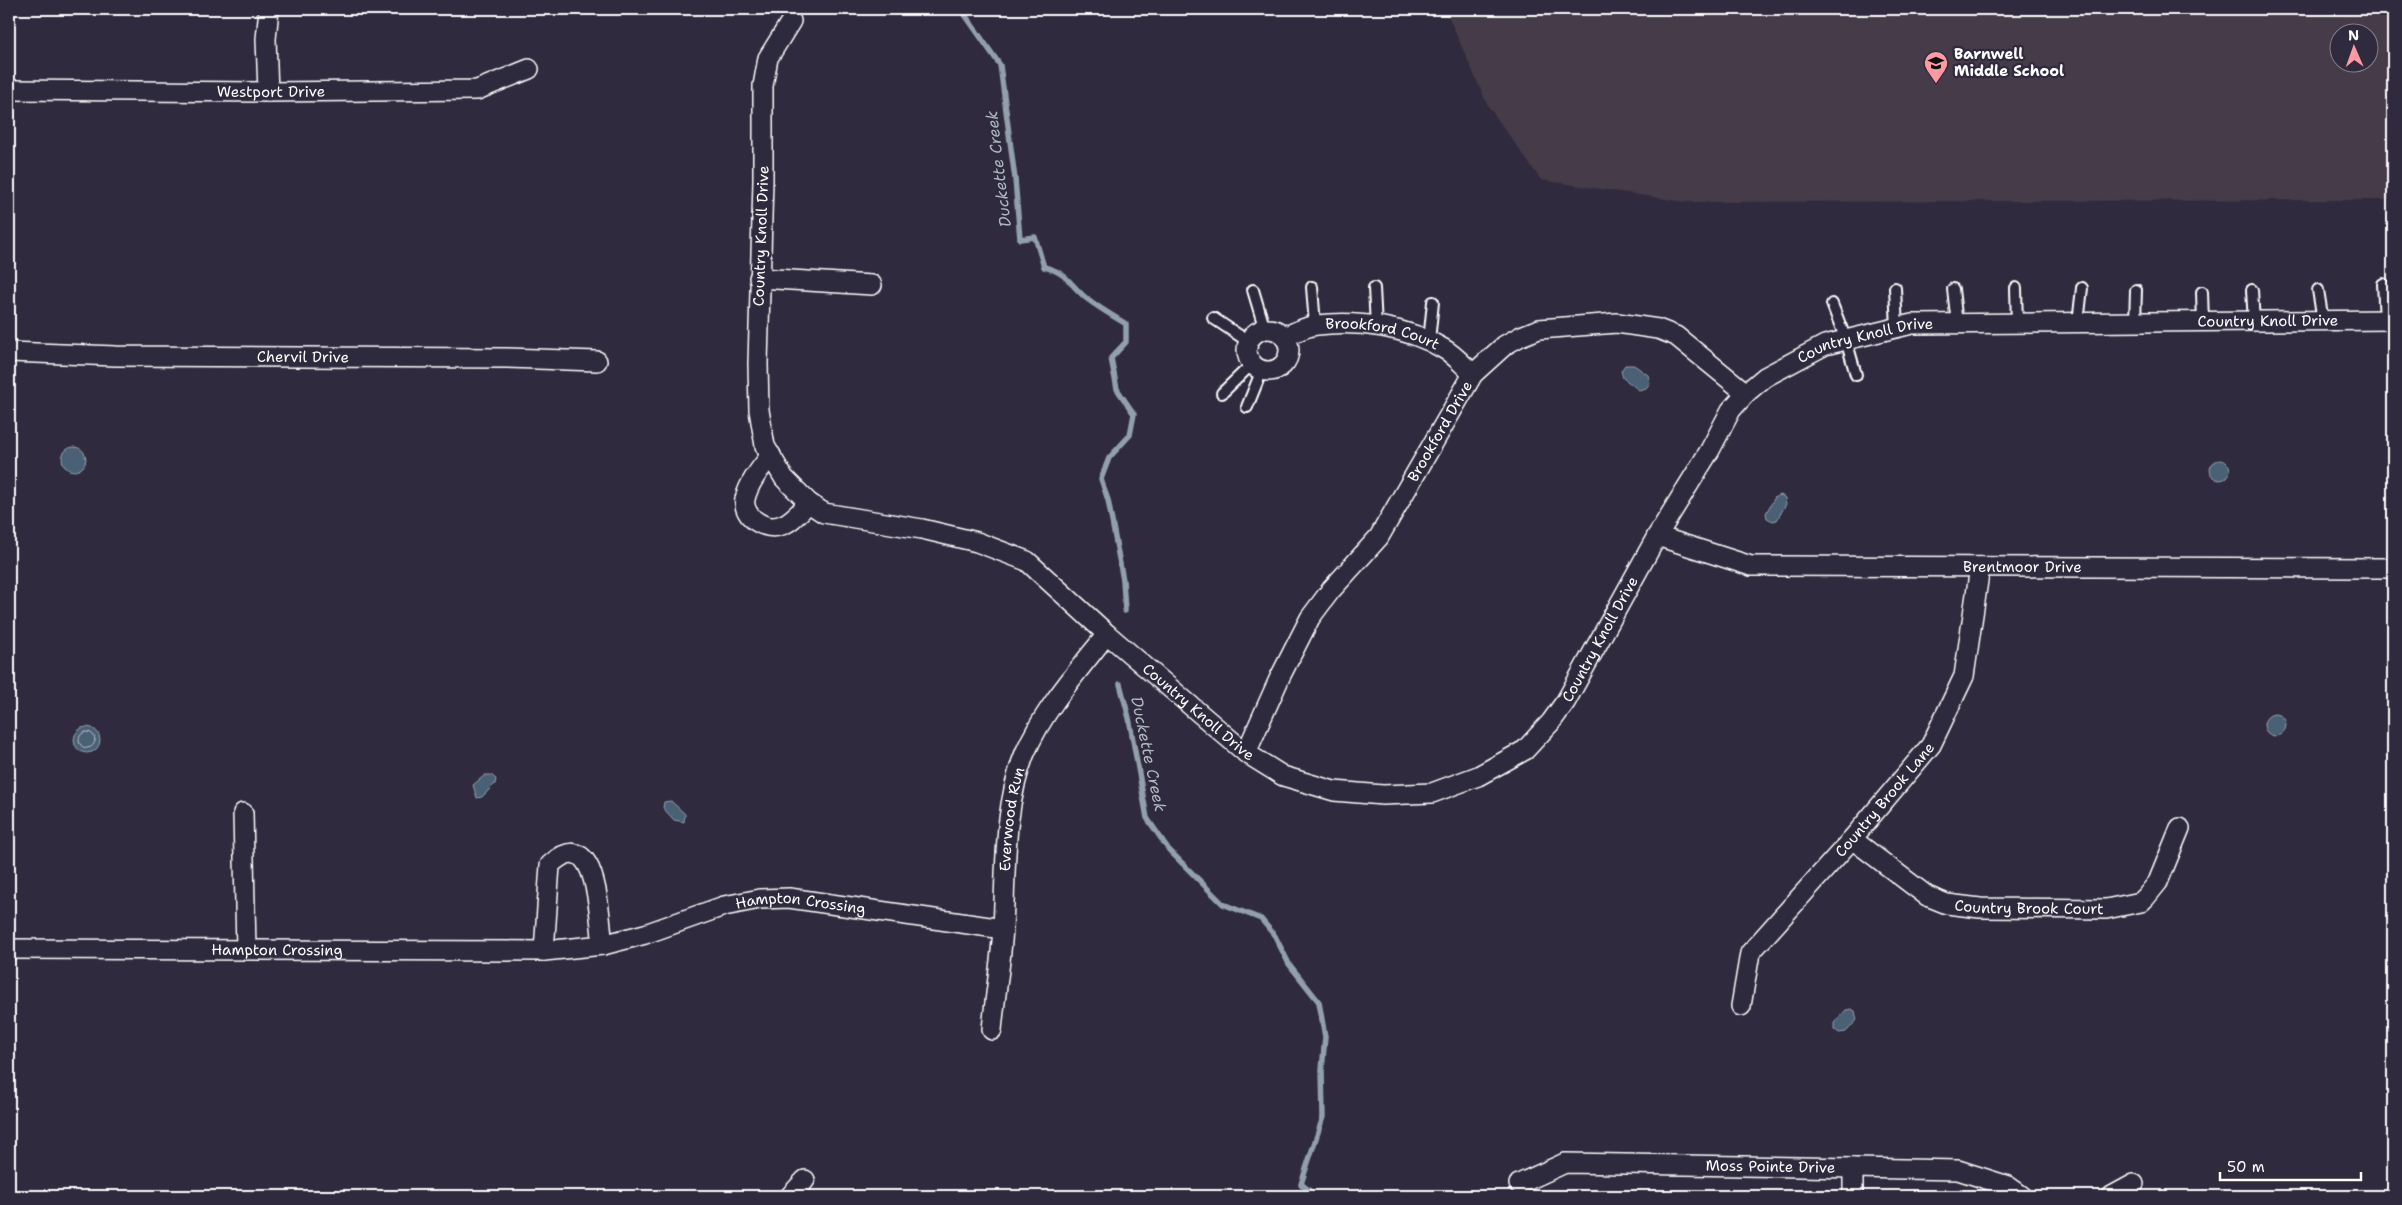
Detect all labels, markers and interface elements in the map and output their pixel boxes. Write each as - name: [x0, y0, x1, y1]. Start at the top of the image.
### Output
- north arrow: [2330, 22, 2380, 72]
- text: N: [2348, 26, 2359, 44]
- place label: Barnwell Middle School: [1954, 44, 2064, 81]
- school or university icon: Barnwell Middle School: [1923, 50, 1949, 84]
- street label: Westport Drive: [217, 81, 325, 102]
- water label: Duckette Creek: [981, 109, 1016, 228]
- street label: Country Knoll Drive: [749, 165, 773, 307]
- street label: Country Knoll Drive: [2197, 310, 2338, 332]
- street label: Brookford Court: [1325, 313, 1443, 355]
- street label: Country Knoll Drive: [1794, 314, 1933, 368]
- street label: Chervil Drive: [257, 347, 349, 367]
- street label: Brookford Drive: [1403, 377, 1477, 485]
- street label: Brentmoor Drive: [1963, 557, 2082, 577]
- street label: Country Knoll Drive: [1557, 573, 1643, 706]
- street label: Country Knoll Drive: [1138, 659, 1258, 766]
- water label: Duckette Creek: [1126, 695, 1171, 814]
- street label: Country Brook Lane: [1831, 738, 1939, 861]
- street label: Everwood Run: [995, 765, 1029, 872]
- street label: Hampton Crossing: [734, 888, 867, 919]
- street label: Country Brook Court: [1953, 895, 2104, 919]
- street label: Hampton Crossing: [211, 940, 343, 960]
- scale bar: [2220, 1150, 2361, 1182]
- street label: Moss Pointe Drive: [1705, 1155, 1835, 1178]
- text: 50 m: [2227, 1157, 2265, 1177]

